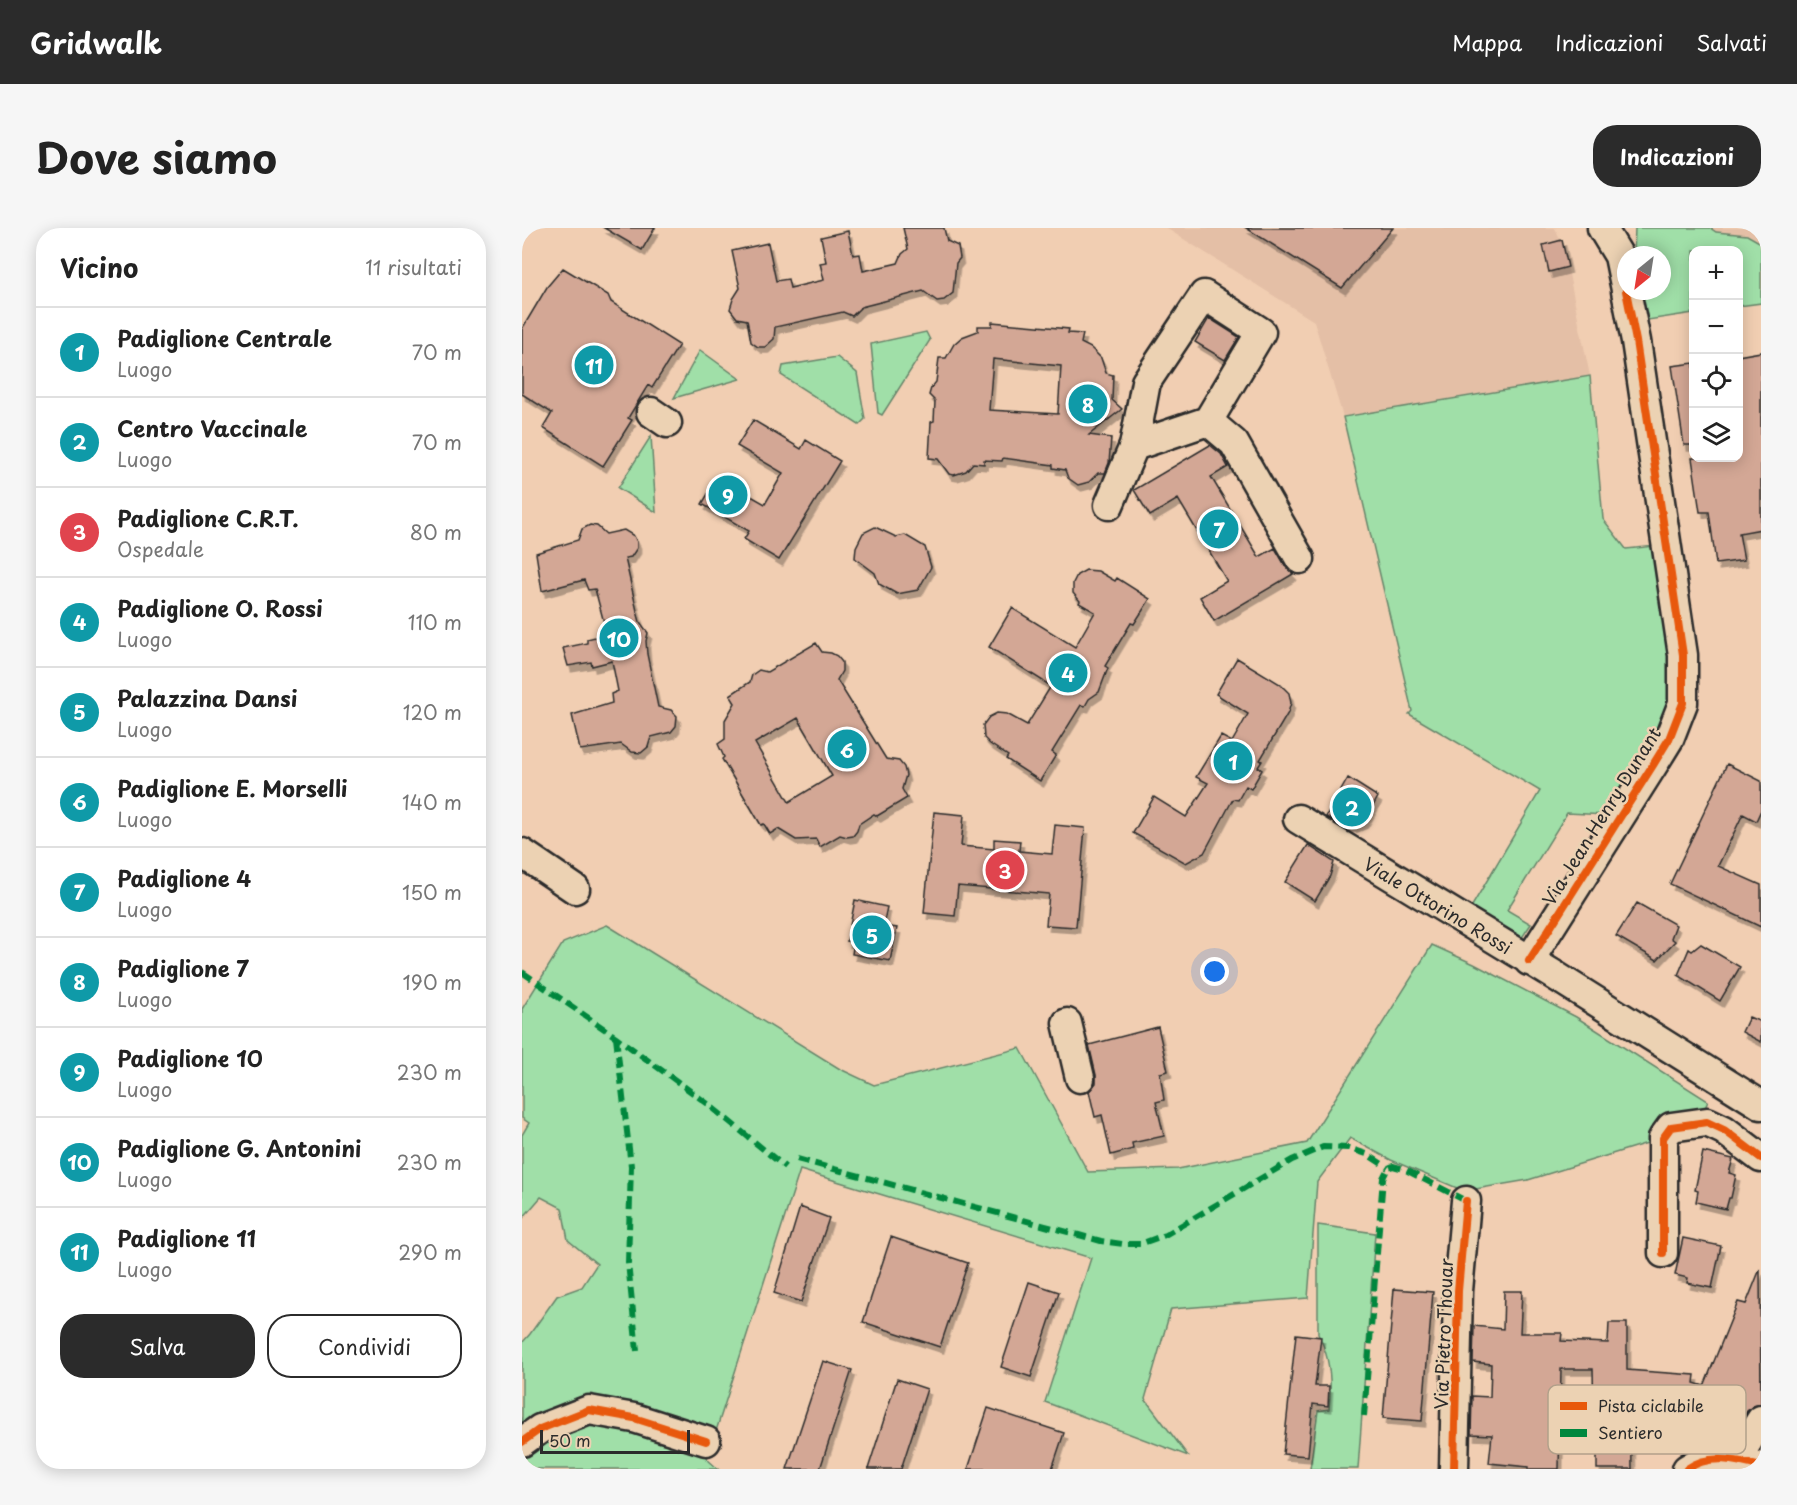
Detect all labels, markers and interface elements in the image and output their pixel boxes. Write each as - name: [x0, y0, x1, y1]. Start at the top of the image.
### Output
- text: Gridwalk: [30, 21, 162, 64]
- text: Mappa: [1452, 26, 1522, 58]
- text: Indicazioni: [1555, 26, 1663, 58]
- text: Salvati: [1696, 26, 1767, 58]
- text: Dove siamo: [36, 125, 277, 188]
- button: Indicazioni: [1593, 125, 1761, 187]
- north arrow: [1617, 246, 1671, 300]
- map controls: [1689, 246, 1743, 462]
- button: +: [1689, 246, 1743, 300]
- text: Vicino: [60, 248, 138, 287]
- text: 11 risultati: [365, 252, 462, 282]
- button: −: [1689, 300, 1743, 354]
- text: Padiglione Centrale: [117, 321, 332, 354]
- text: 1: [75, 337, 84, 367]
- text: 70 m: [412, 337, 462, 367]
- pin: 11: [574, 342, 614, 388]
- text: Luogo: [117, 354, 172, 384]
- button: locate: [1689, 354, 1743, 408]
- pin: 8: [1068, 382, 1108, 426]
- button: layers: [1689, 408, 1743, 462]
- text: Centro Vaccinale: [117, 411, 307, 444]
- text: 2: [72, 427, 87, 457]
- text: 70 m: [412, 427, 462, 457]
- text: Luogo: [117, 444, 172, 474]
- pin: 9: [708, 472, 748, 518]
- text: Padiglione C.R.T.: [117, 501, 299, 534]
- pin: 7: [1200, 506, 1238, 552]
- text: 3: [73, 517, 86, 547]
- text: 80 m: [410, 517, 462, 547]
- text: Ospedale: [117, 534, 204, 564]
- text: Padiglione O. Rossi: [117, 591, 323, 624]
- text: 4: [73, 607, 86, 637]
- text: 110 m: [408, 607, 462, 637]
- pin: 10: [600, 616, 638, 660]
- text: Luogo: [117, 624, 172, 654]
- pin: 4: [1048, 650, 1088, 696]
- text: Palazzina Dansi: [117, 681, 298, 714]
- text: 5: [73, 697, 86, 727]
- text: 120 m: [403, 697, 462, 727]
- text: Luogo: [117, 714, 172, 744]
- street label: Via Jean Henry Dunant: [1535, 722, 1667, 910]
- pin: 6: [828, 726, 866, 772]
- pin: 1: [1214, 738, 1252, 784]
- text: Padiglione E. Morselli: [117, 771, 348, 804]
- pin: 2: [1332, 784, 1372, 830]
- text: 6: [72, 787, 87, 817]
- text: 140 m: [402, 787, 462, 817]
- text: Luogo: [117, 804, 172, 834]
- pin: 3: [986, 848, 1024, 892]
- street label: Viale Ottorino Rossi: [1359, 850, 1517, 960]
- text: Padiglione 4: [117, 861, 251, 894]
- text: 7: [74, 877, 85, 907]
- text: 150 m: [402, 877, 462, 907]
- text: Luogo: [117, 894, 172, 924]
- pin: 5: [852, 912, 892, 958]
- text: Padiglione 7: [117, 951, 249, 984]
- your location: [1200, 957, 1229, 986]
- text: 8: [73, 967, 86, 997]
- text: 190 m: [403, 967, 462, 997]
- text: Luogo: [117, 984, 172, 1014]
- text: Padiglione 10: [117, 1041, 263, 1074]
- text: 9: [74, 1057, 85, 1087]
- text: 230 m: [397, 1057, 462, 1087]
- text: Luogo: [117, 1074, 172, 1104]
- text: Padiglione G. Antonini: [117, 1131, 361, 1164]
- text: 10: [67, 1147, 92, 1177]
- text: 230 m: [397, 1147, 462, 1177]
- text: Luogo: [117, 1164, 172, 1194]
- text: Padiglione 11: [117, 1221, 256, 1254]
- text: 11: [70, 1237, 89, 1267]
- text: 290 m: [398, 1237, 462, 1267]
- text: Luogo: [117, 1254, 172, 1284]
- street label: Via Pietro Thouar: [1427, 1257, 1459, 1410]
- button: Salva: [60, 1314, 255, 1378]
- button: Condividi: [267, 1314, 462, 1378]
- legend: [1548, 1385, 1746, 1454]
- text: Pista ciclabile: [1598, 1393, 1704, 1417]
- text: Sentiero: [1598, 1420, 1663, 1444]
- scale bar: [540, 1427, 690, 1454]
- text: 50 m: [549, 1428, 590, 1452]

